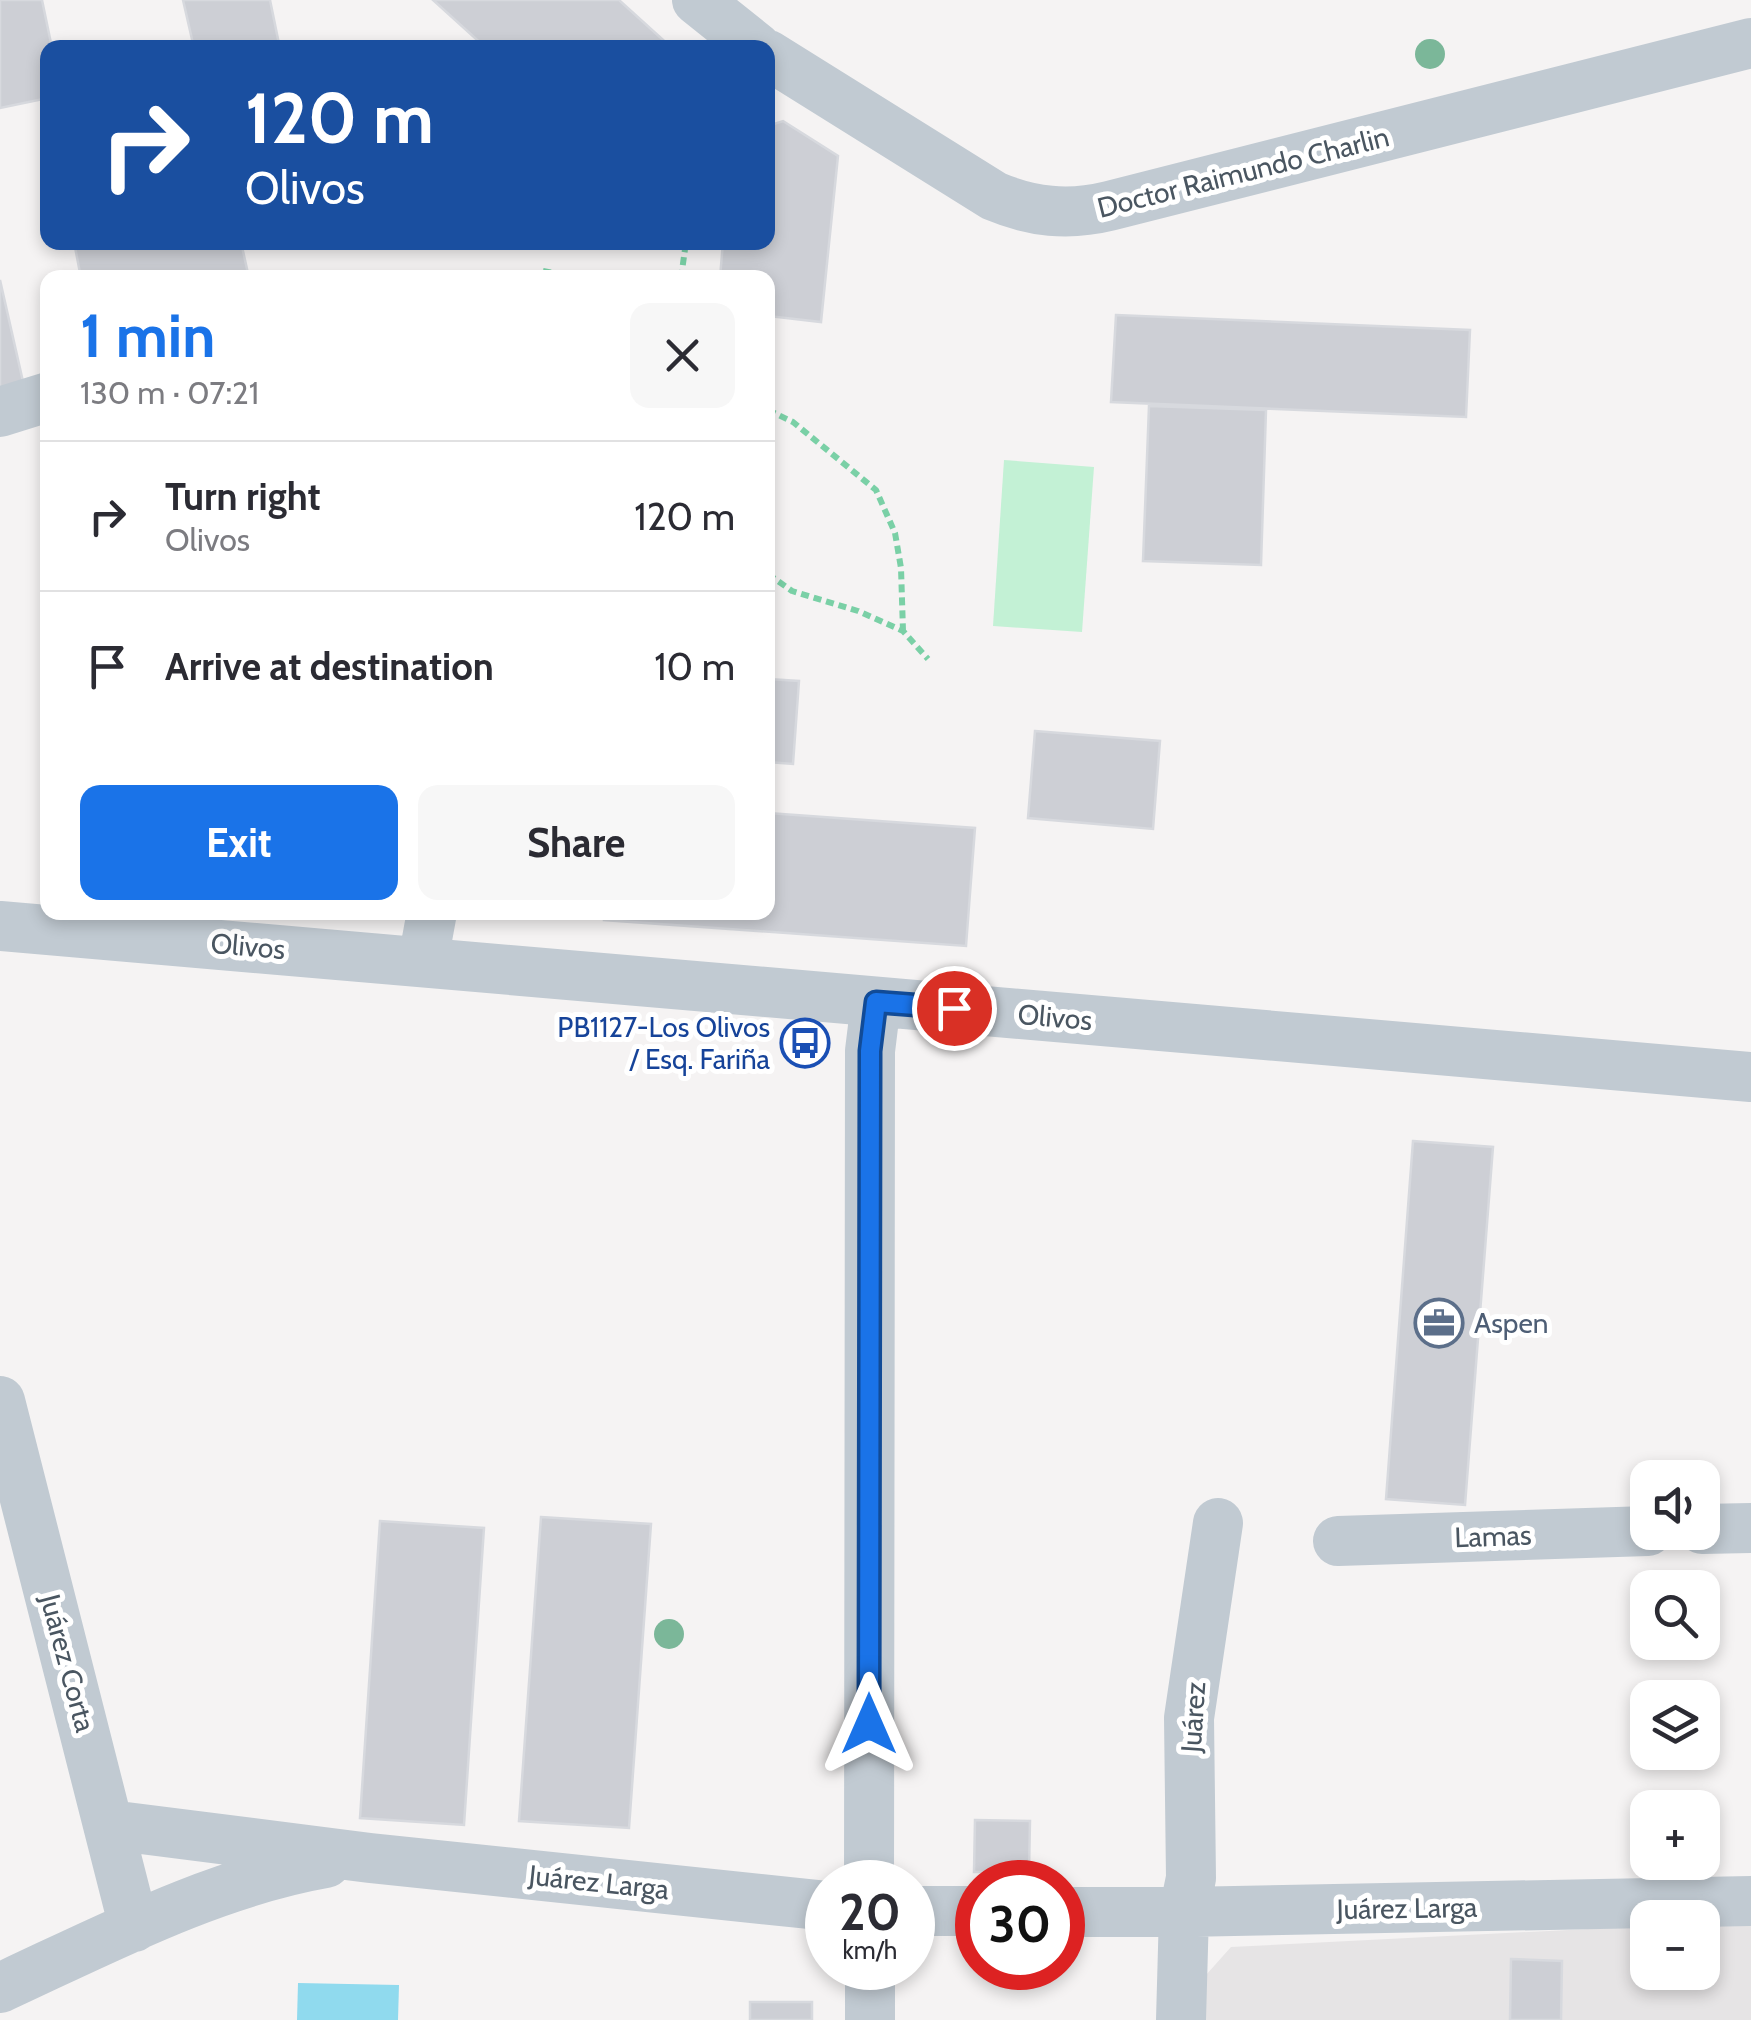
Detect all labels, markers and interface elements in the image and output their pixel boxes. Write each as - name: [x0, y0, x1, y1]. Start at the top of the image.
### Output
- text: 120 m: [245, 75, 434, 161]
- icon: right: [80, 80, 210, 210]
- street label: Doctor Raimundo Charlin: [1094, 119, 1392, 225]
- text: Olivos: [245, 161, 365, 215]
- text: 1 min: [80, 299, 215, 372]
- button: close: [630, 303, 735, 408]
- text: 130 m · 07:21: [80, 373, 259, 412]
- text: Turn right: [165, 473, 321, 520]
- icon: right: [80, 489, 135, 544]
- text: 120 m: [634, 493, 735, 540]
- text: Olivos: [165, 520, 250, 559]
- icon: arrive: [80, 639, 135, 694]
- text: Arrive at destination: [165, 643, 494, 690]
- text: 10 m: [654, 643, 735, 690]
- button: Exit: [80, 785, 398, 900]
- button: Share: [418, 785, 735, 900]
- street label: Olivos: [209, 926, 287, 966]
- pin: [912, 966, 997, 1051]
- icon: arrive: [927, 981, 982, 1036]
- street label: Olivos: [1016, 997, 1094, 1037]
- place label: PB1127-Los Olivos / Esq. Fariña: [557, 1010, 771, 1076]
- bus stop icon: PB1127-Los Olivos / Esq. Fariña: [779, 1017, 831, 1069]
- office icon: Aspen: [1413, 1297, 1465, 1349]
- place label: Aspen: [1474, 1306, 1548, 1340]
- map controls: [1630, 1460, 1720, 1990]
- button: sound: [1630, 1460, 1720, 1550]
- street label: Lamas: [1454, 1518, 1532, 1554]
- button: search: [1630, 1570, 1720, 1660]
- street label: Juárez Corta: [33, 1589, 103, 1736]
- position arrow: [817, 1672, 921, 1776]
- street label: Juárez: [1173, 1680, 1212, 1755]
- button: layers: [1630, 1680, 1720, 1770]
- button: +: [1630, 1790, 1720, 1880]
- street label: Juárez Larga: [526, 1858, 671, 1906]
- speed limit sign: 30: [955, 1860, 1085, 1990]
- text: 20: [839, 1882, 901, 1943]
- street label: Juárez Larga: [1335, 1890, 1478, 1926]
- button: −: [1630, 1900, 1720, 1990]
- text: km/h: [843, 1935, 897, 1965]

